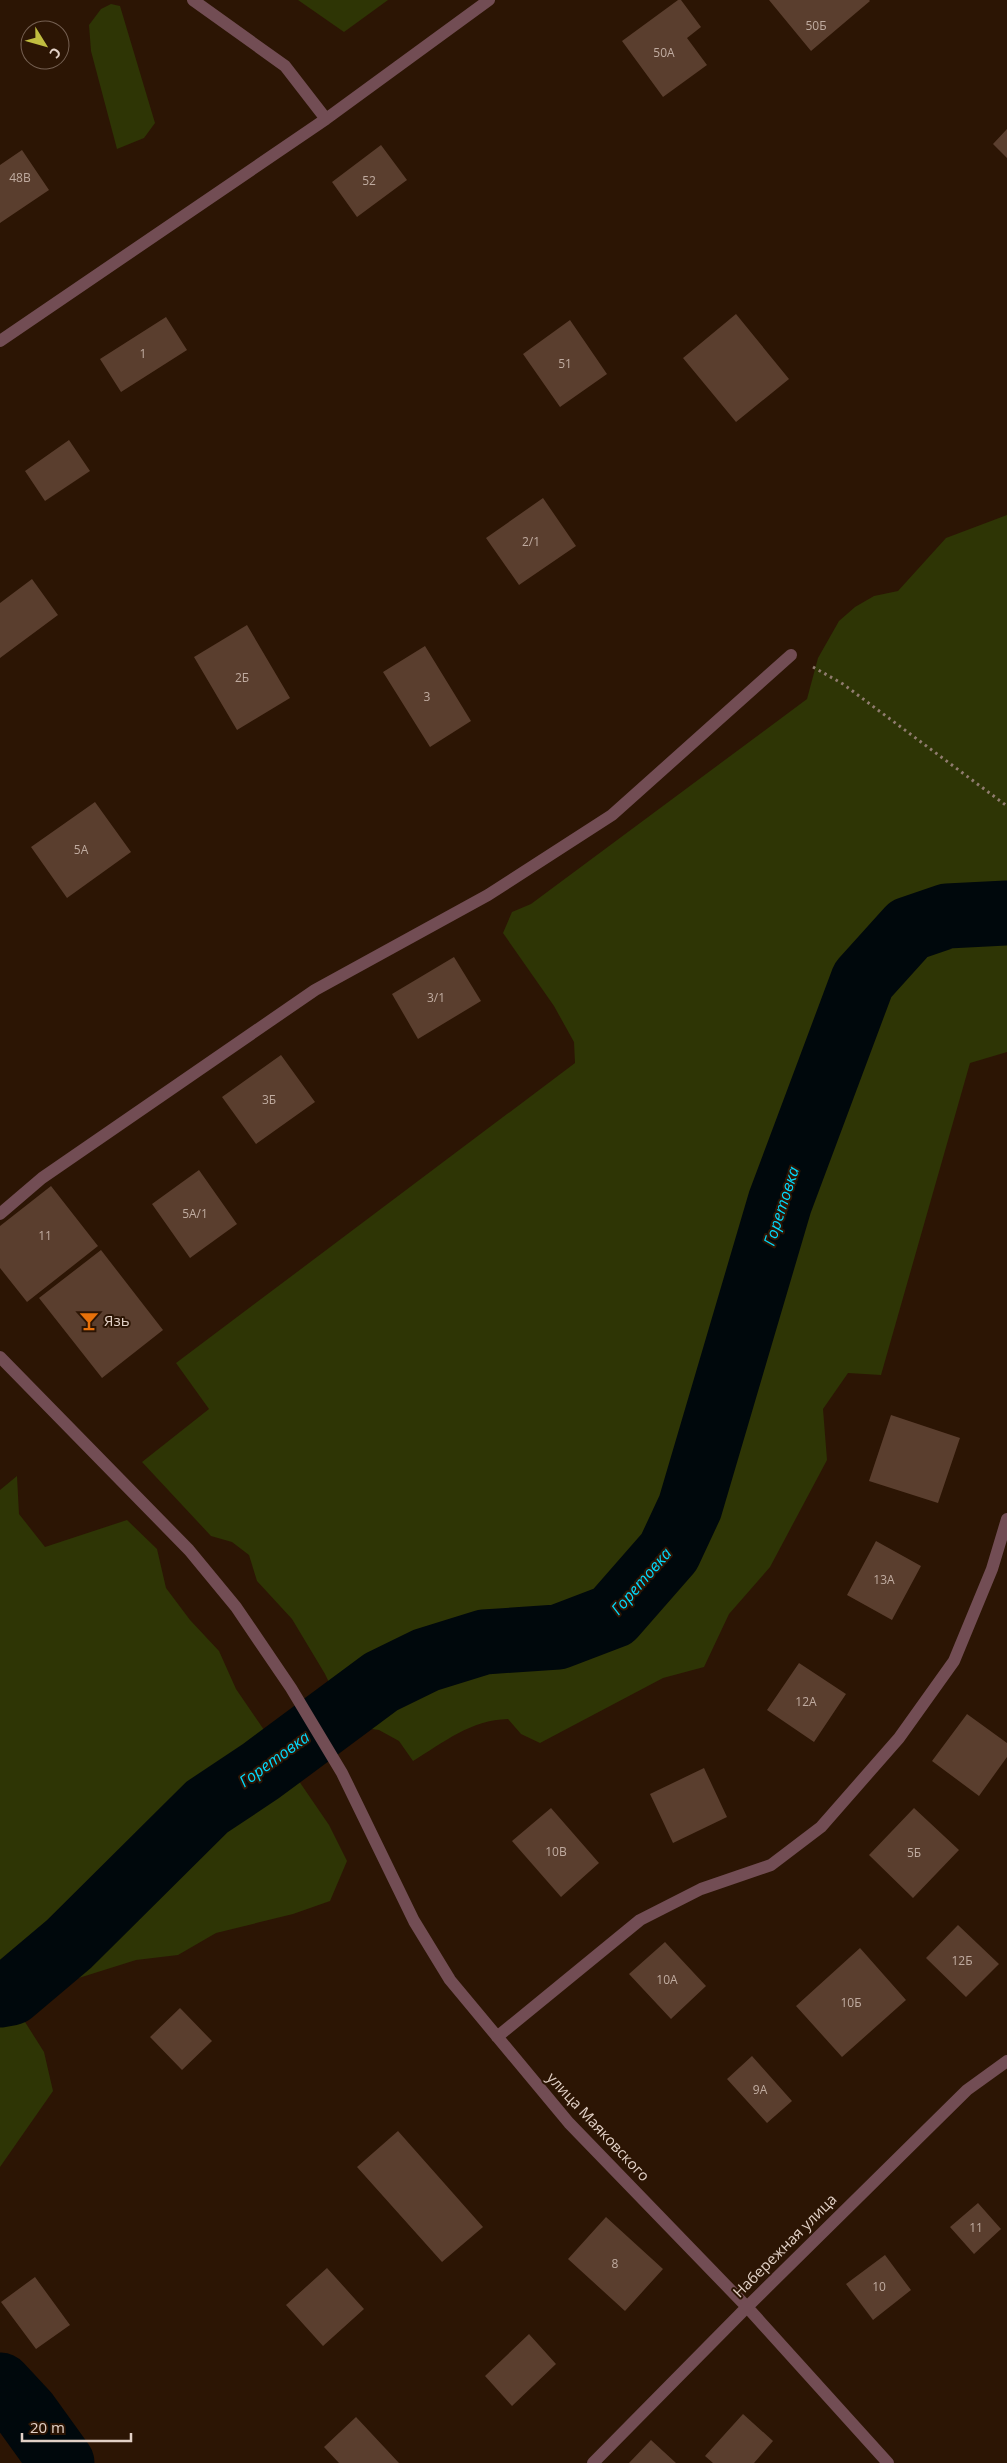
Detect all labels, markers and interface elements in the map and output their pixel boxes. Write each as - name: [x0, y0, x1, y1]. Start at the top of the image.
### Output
- house number: 50Б: [805, 17, 827, 34]
- north arrow: [20, 20, 70, 70]
- text: С: [45, 44, 66, 62]
- house number: 50А: [653, 44, 675, 61]
- house number: 48В: [9, 169, 31, 186]
- house number: 52: [362, 172, 376, 189]
- house number: 1: [140, 345, 146, 362]
- house number: 51: [558, 355, 572, 372]
- house number: 2/1: [522, 533, 540, 550]
- house number: 2Б: [235, 669, 249, 686]
- house number: 3: [424, 688, 431, 705]
- house number: 5А: [74, 841, 89, 858]
- house number: 3/1: [427, 989, 445, 1006]
- house number: 3Б: [262, 1091, 276, 1108]
- water label: Горетовка: [758, 1164, 804, 1248]
- house number: 5А/1: [182, 1205, 208, 1222]
- house number: 11: [38, 1227, 52, 1244]
- bar icon: Язь: [78, 1310, 100, 1332]
- place label: Язь: [104, 1310, 130, 1330]
- water label: Горетовка: [606, 1543, 676, 1619]
- house number: 13А: [873, 1571, 895, 1588]
- house number: 12А: [795, 1693, 817, 1710]
- water label: Горетовка: [234, 1726, 314, 1792]
- house number: 10В: [545, 1843, 567, 1860]
- house number: 5Б: [907, 1844, 921, 1861]
- house number: 12Б: [951, 1952, 973, 1969]
- house number: 10А: [656, 1971, 678, 1988]
- house number: 10Б: [840, 1994, 862, 2011]
- street label: улица Маяковского: [543, 2067, 655, 2185]
- house number: 9А: [753, 2081, 768, 2098]
- street label: Набережная улица: [728, 2189, 840, 2301]
- house number: 11: [969, 2219, 983, 2236]
- house number: 8: [612, 2255, 619, 2272]
- house number: 10: [872, 2278, 886, 2295]
- scale bar: [22, 2410, 131, 2442]
- text: 20 m: [30, 2417, 65, 2437]

